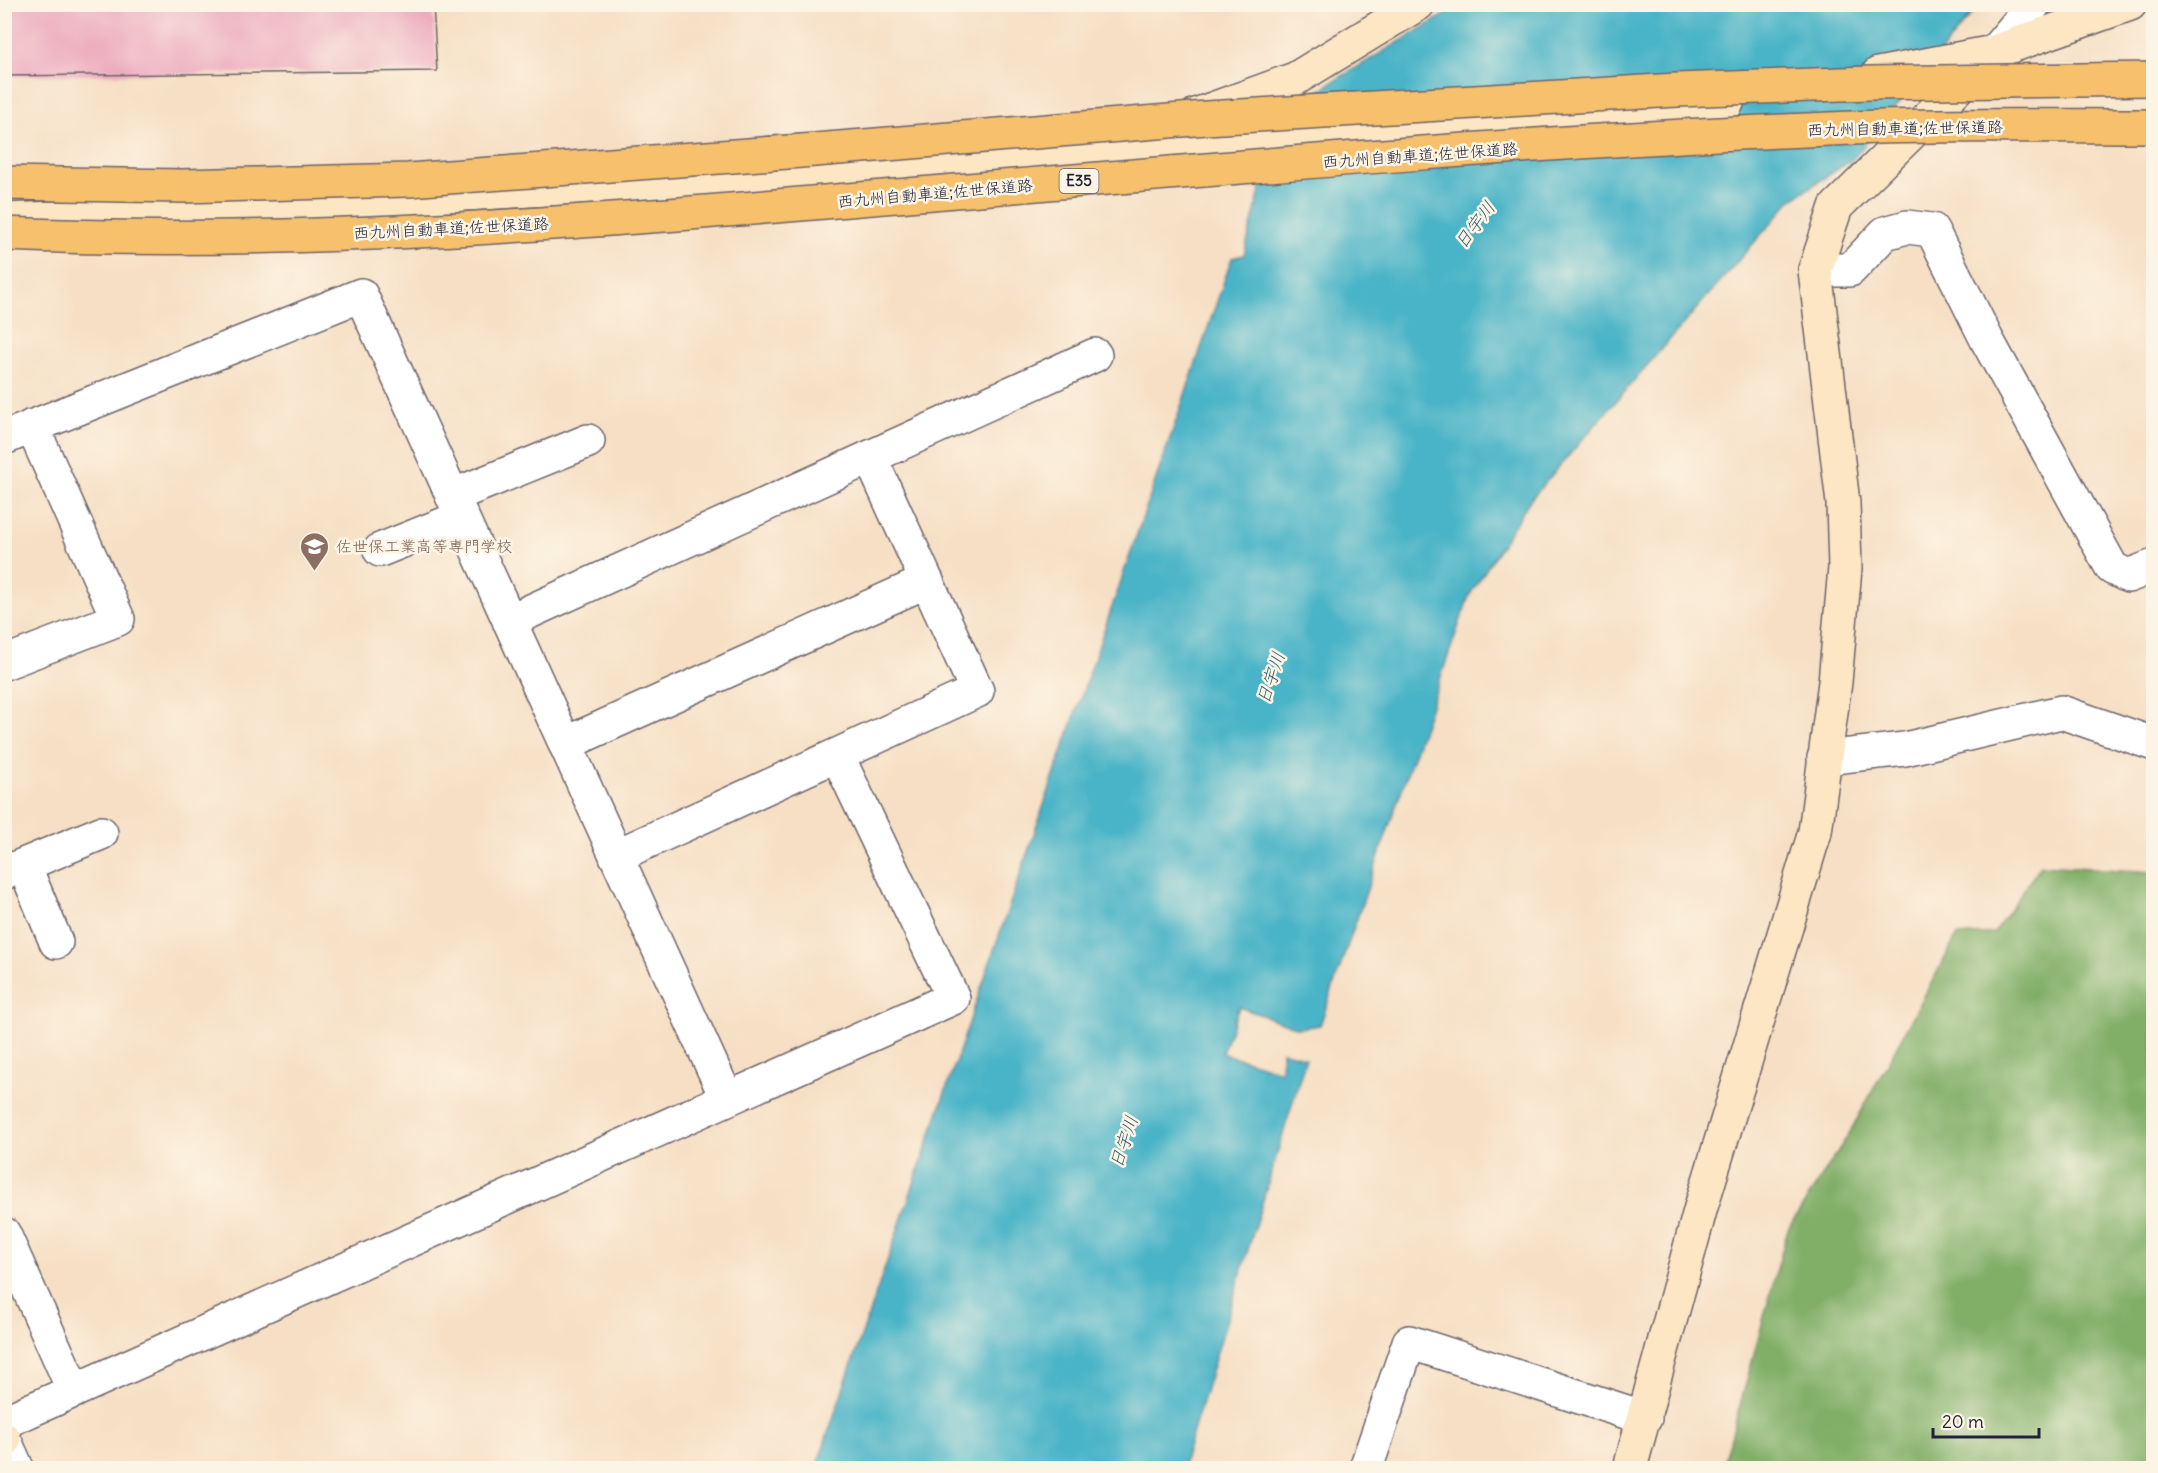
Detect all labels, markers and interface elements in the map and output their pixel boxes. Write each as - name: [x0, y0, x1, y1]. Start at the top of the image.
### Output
- street label: 西九州自動車道;佐世保道路: [1807, 116, 2003, 140]
- street label: 西九州自動車道;佐世保道路: [1322, 138, 1518, 172]
- road number: E35: [1060, 169, 1098, 193]
- street label: 西九州自動車道;佐世保道路: [837, 175, 1033, 211]
- water label: 日宇川: [1449, 196, 1500, 253]
- street label: 西九州自動車道;佐世保道路: [353, 213, 549, 243]
- school or university icon: 佐世保工業高等専門学校: [299, 530, 331, 572]
- place label: 佐世保工業高等専門学校: [336, 536, 512, 556]
- water label: 日宇川: [1251, 649, 1290, 707]
- water label: 日宇川: [1104, 1113, 1143, 1171]
- scale bar: [1933, 1401, 2040, 1439]
- text: 20 m: [1942, 1410, 1984, 1433]

